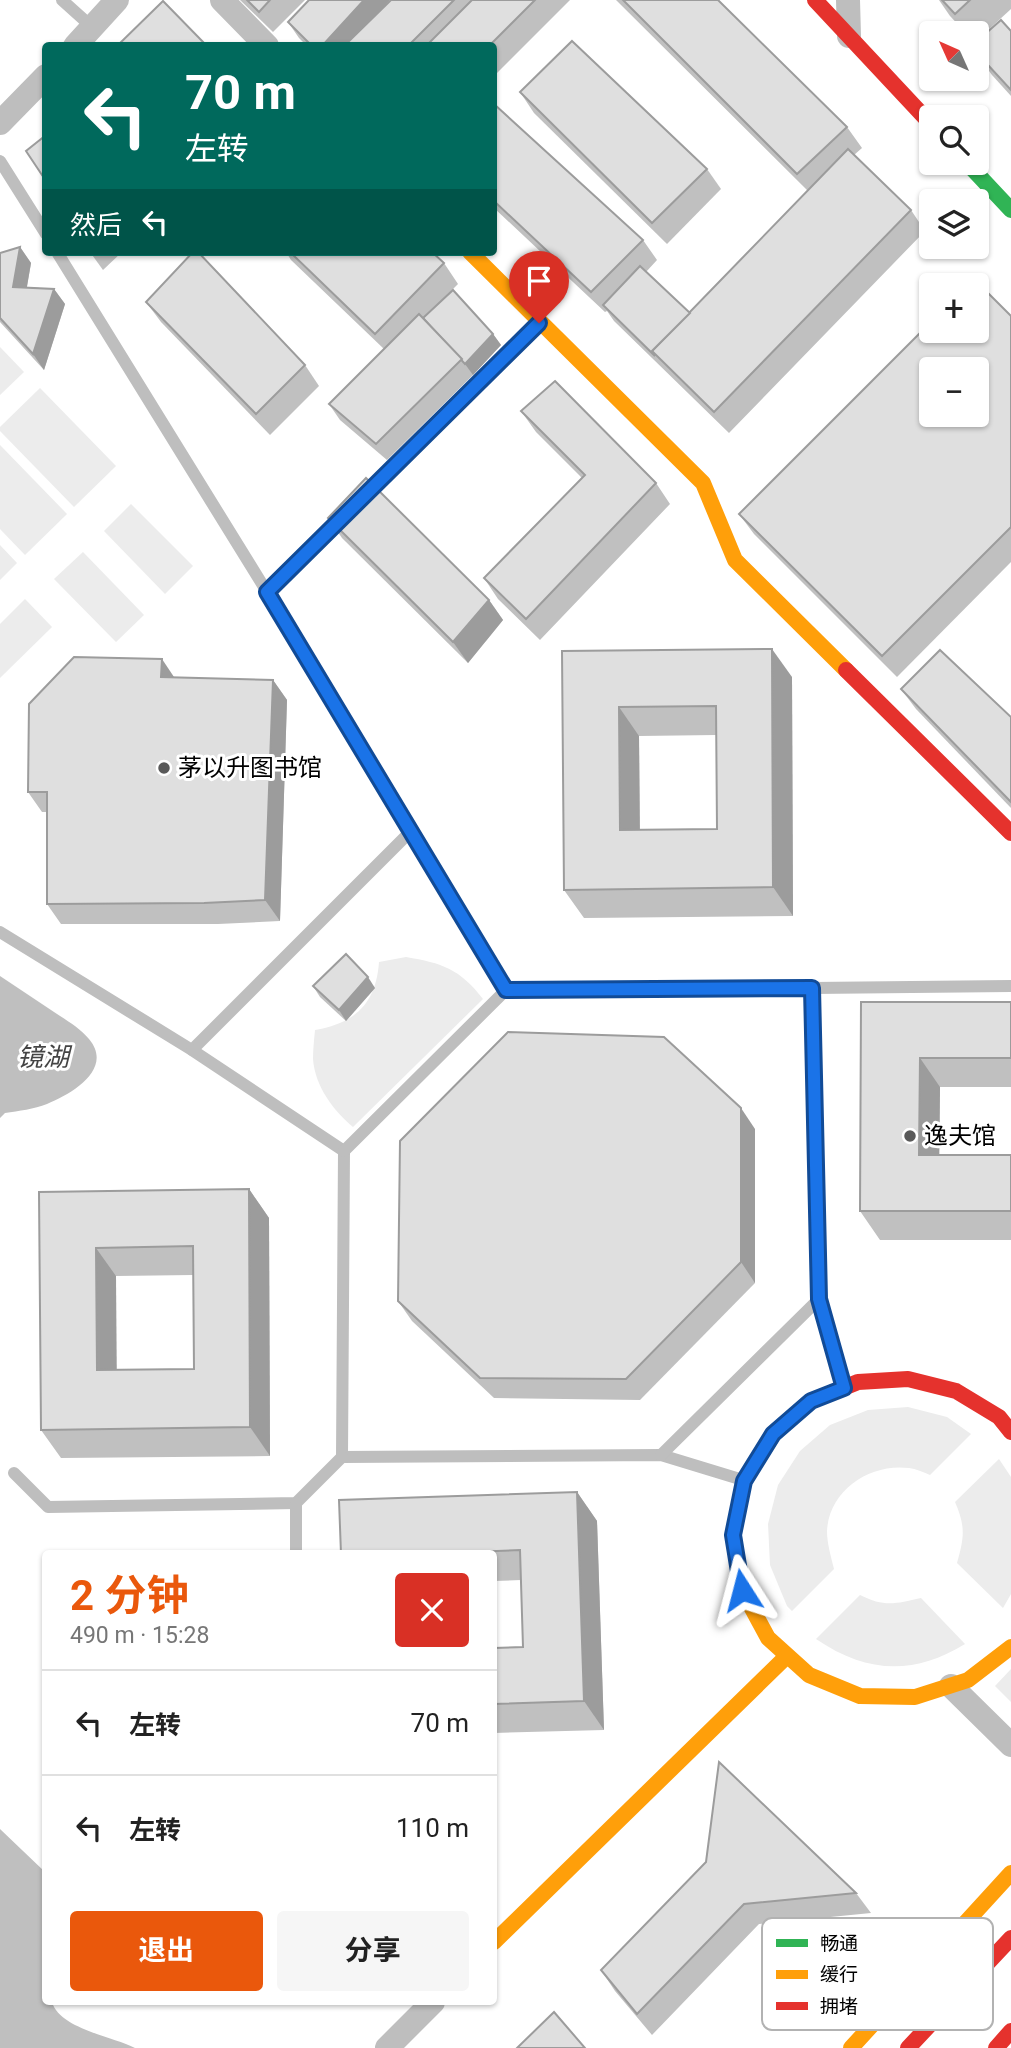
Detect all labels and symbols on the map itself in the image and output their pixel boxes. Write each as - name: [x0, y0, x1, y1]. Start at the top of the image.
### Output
- north arrow: [919, 21, 989, 91]
- pin: [509, 251, 569, 323]
- place label: 茅以升图书馆: [178, 754, 322, 782]
- marker: 茅以升图书馆: [156, 760, 172, 776]
- water label: 镜湖: [17, 1042, 73, 1072]
- place label: 逸夫馆: [924, 1122, 996, 1150]
- marker: 逸夫馆: [902, 1128, 918, 1144]
- position arrow: [705, 1553, 779, 1627]
- legend: [762, 1918, 993, 2030]
- text: 畅通: [820, 1932, 858, 1955]
- text: 缓行: [820, 1963, 858, 1986]
- text: 拥堵: [820, 1995, 858, 2018]

